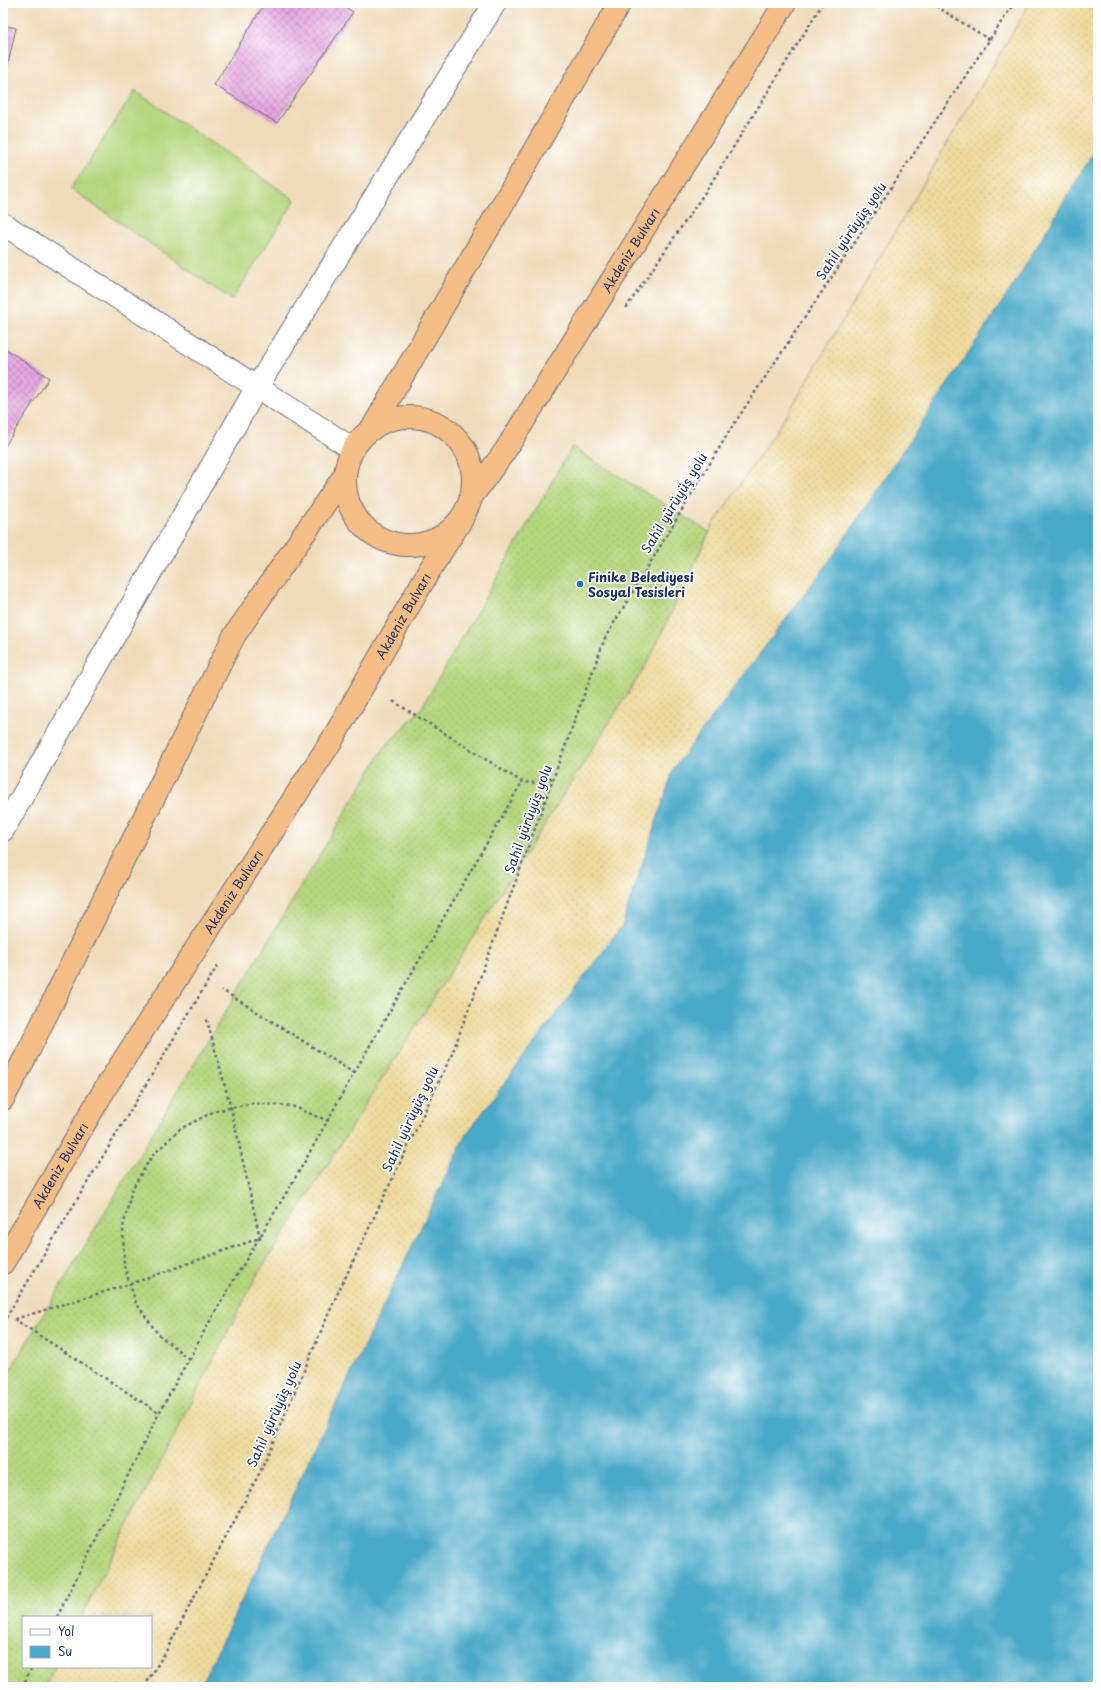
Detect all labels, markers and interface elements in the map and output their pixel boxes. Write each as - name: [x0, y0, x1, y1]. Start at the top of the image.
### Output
- street label: Sahil yürüyüş yolu: [811, 178, 890, 283]
- street label: Akdeniz Bulvarı: [597, 204, 664, 296]
- street label: Sahil yürüyüş yolu: [636, 449, 711, 557]
- place label: Finike Belediyesi Sosyal Tesisleri: [588, 567, 694, 601]
- street label: Akdeniz Bulvarı: [370, 569, 435, 662]
- marker: Finike Belediyesi Sosyal Tesisleri: [575, 579, 585, 589]
- street label: Sahil yürüyüş yolu: [499, 762, 556, 876]
- street label: Akdeniz Bulvarı: [198, 846, 267, 937]
- street label: Sahil yürüyüş yolu: [377, 1063, 442, 1175]
- street label: Akdeniz Bulvarı: [27, 1119, 92, 1212]
- street label: Sahil yürüyüş yolu: [242, 1358, 305, 1470]
- legend: [22, 1616, 152, 1668]
- text: Yol: [58, 1622, 74, 1640]
- text: Su: [58, 1642, 72, 1660]

